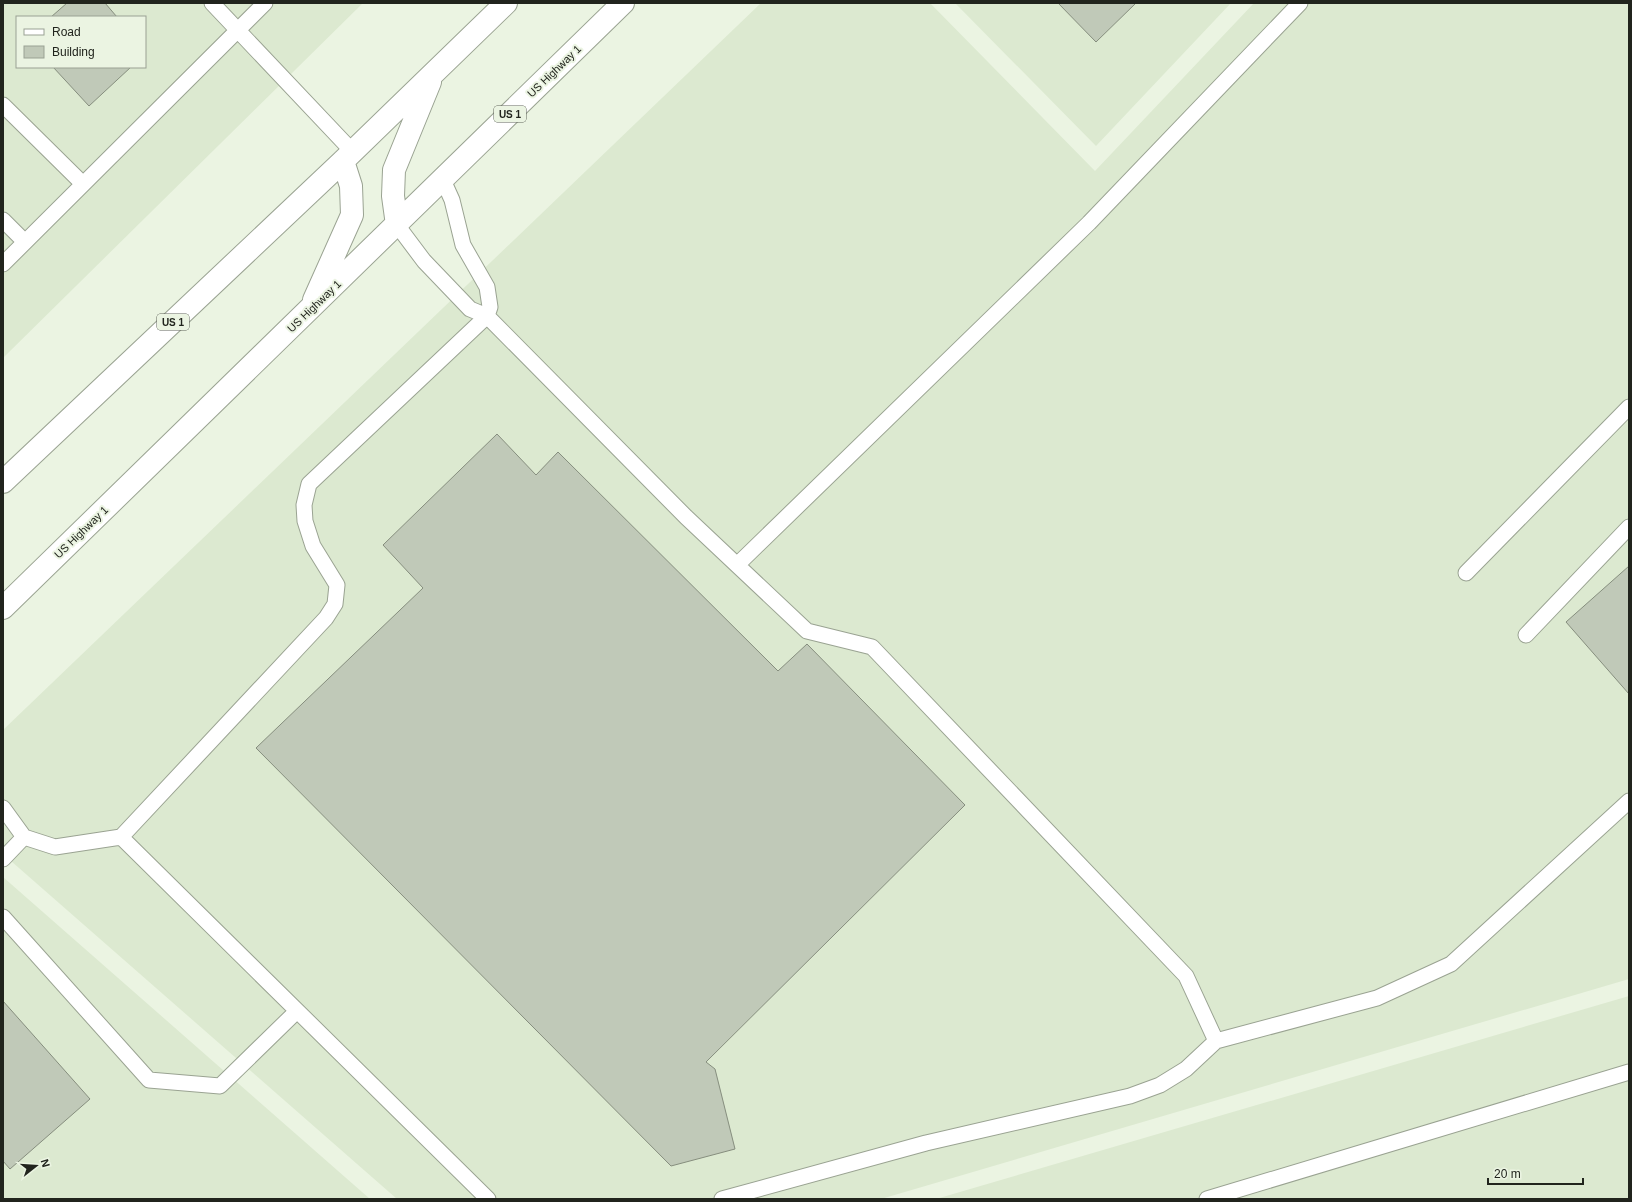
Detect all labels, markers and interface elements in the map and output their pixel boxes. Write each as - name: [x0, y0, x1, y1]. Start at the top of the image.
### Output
- legend: [16, 16, 146, 68]
- text: Road: [52, 25, 81, 39]
- street label: US Highway 1: [525, 42, 583, 100]
- text: Building: [52, 45, 95, 59]
- road number: US 1: [494, 106, 526, 122]
- street label: US Highway 1: [285, 277, 343, 335]
- road number: US 1: [157, 314, 189, 330]
- street label: US Highway 1: [52, 503, 110, 561]
- north arrow: [16, 1146, 56, 1186]
- text: N: [39, 1158, 52, 1169]
- scale bar: [1488, 1160, 1583, 1186]
- text: 20 m: [1494, 1167, 1521, 1181]

